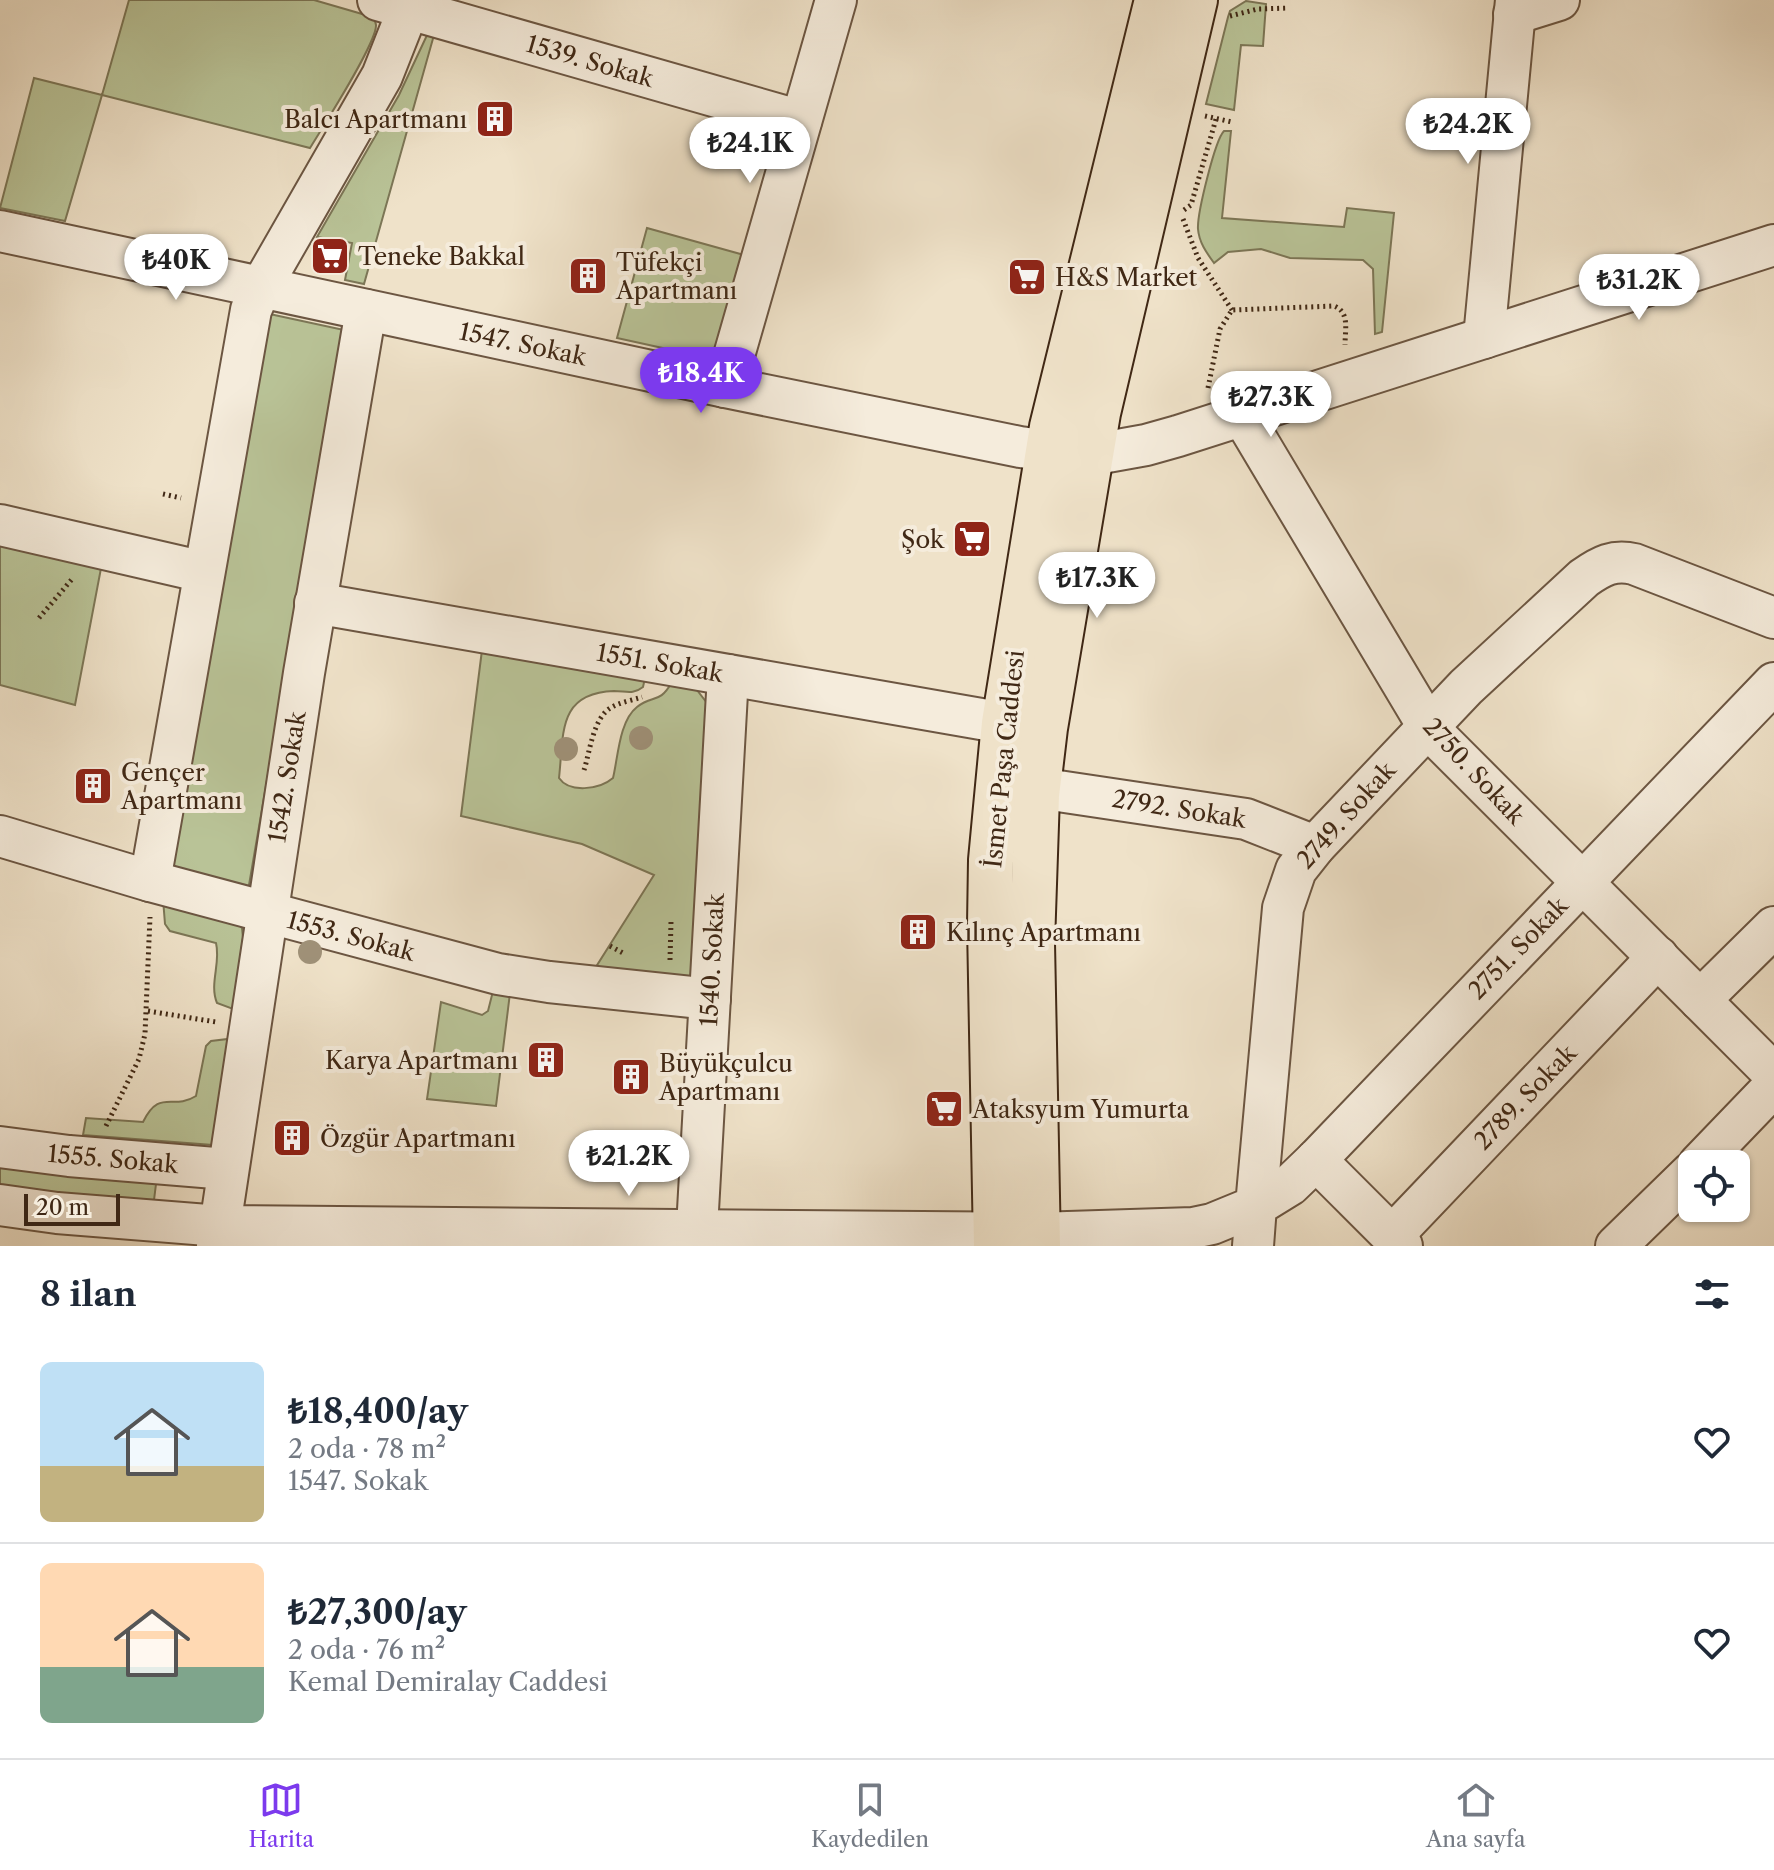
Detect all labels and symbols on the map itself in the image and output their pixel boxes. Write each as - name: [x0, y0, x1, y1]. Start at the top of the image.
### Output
- street label: 1539. Sokak: [523, 29, 658, 93]
- building icon: Balcı Apartmanı: [474, 98, 516, 140]
- pin: ₺24.2K: [1403, 98, 1533, 166]
- place label: Balcı Apartmanı: [284, 105, 467, 134]
- pin: ₺24.1K: [685, 117, 815, 185]
- pin: ₺40K: [129, 234, 223, 302]
- supermarket icon: Teneke Bakkal: [309, 235, 351, 277]
- place label: Teneke Bakkal: [358, 242, 525, 271]
- place label: Tüfekçi Apartmanı: [615, 248, 737, 305]
- pin: ₺31.2K: [1574, 254, 1704, 322]
- building icon: Tüfekçi Apartmanı: [567, 255, 609, 297]
- supermarket icon: H&S Market: [1006, 256, 1048, 298]
- place label: H&S Market: [1055, 263, 1198, 292]
- street label: 1547. Sokak: [457, 316, 590, 372]
- pin: ₺18.4K: [636, 347, 766, 415]
- pin: ₺27.3K: [1206, 371, 1336, 439]
- supermarket icon: Şok: [951, 518, 993, 560]
- place label: Şok: [901, 525, 945, 554]
- pin: ₺17.3K: [1032, 552, 1162, 620]
- street label: 1551. Sokak: [594, 638, 727, 689]
- street label: İsmet Paşa Caddesi: [977, 648, 1030, 869]
- street label: 1542. Sokak: [262, 708, 312, 845]
- street label: 2750. Sokak: [1417, 712, 1531, 831]
- street label: 2749. Sokak: [1291, 755, 1402, 874]
- place label: Gençer Apartmanı: [120, 758, 242, 815]
- building icon: Gençer Apartmanı: [72, 765, 114, 807]
- street label: 2792. Sokak: [1110, 784, 1249, 834]
- street label: 2751. Sokak: [1462, 890, 1575, 1005]
- street label: 1540. Sokak: [694, 891, 730, 1027]
- street label: 1553. Sokak: [284, 905, 419, 967]
- building icon: Kılınç Apartmanı: [897, 911, 939, 953]
- place label: Kılınç Apartmanı: [946, 918, 1141, 947]
- street label: 2789. Sokak: [1468, 1038, 1583, 1155]
- building icon: Karya Apartmanı: [525, 1039, 567, 1081]
- place label: Karya Apartmanı: [325, 1046, 518, 1075]
- place label: Büyükçulcu Apartmanı: [658, 1049, 793, 1106]
- building icon: Büyükçulcu Apartmanı: [610, 1056, 652, 1098]
- supermarket icon: Ataksyum Yumurta: [923, 1088, 965, 1130]
- place label: Ataksyum Yumurta: [971, 1095, 1189, 1124]
- building icon: Özgür Apartmanı: [271, 1117, 313, 1159]
- place label: Özgür Apartmanı: [320, 1124, 516, 1153]
- pin: ₺21.2K: [564, 1130, 694, 1198]
- street label: 1555. Sokak: [47, 1139, 181, 1179]
- scale bar: [24, 1190, 120, 1226]

